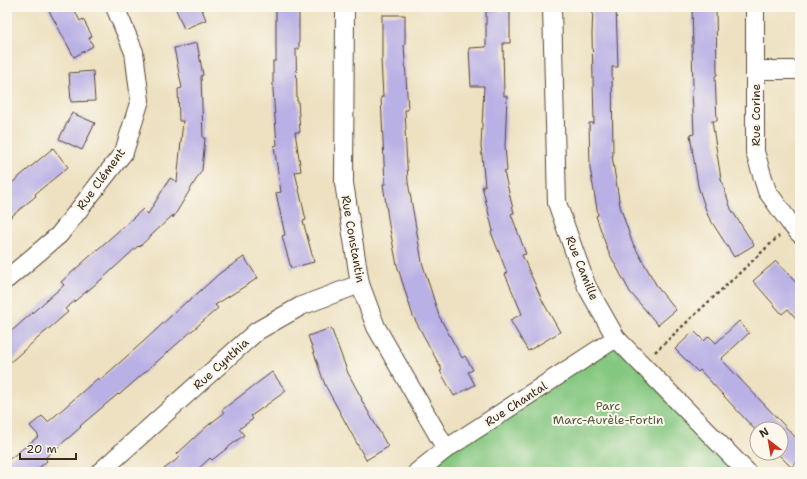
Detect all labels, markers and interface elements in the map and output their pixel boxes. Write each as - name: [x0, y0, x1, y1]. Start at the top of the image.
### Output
- street label: Rue Corine: [748, 84, 764, 146]
- street label: Rue Clément: [73, 145, 129, 213]
- street label: Rue Constantin: [337, 194, 369, 284]
- street label: Rue Camille: [562, 234, 602, 303]
- street label: Rue Cynthia: [190, 334, 253, 393]
- street label: Rue Chantal: [482, 378, 550, 430]
- park label: Parc Marc-Aurèle-Fortin: [553, 398, 663, 428]
- north arrow: [749, 421, 789, 461]
- text: N: [757, 424, 772, 442]
- scale bar: [20, 435, 76, 461]
- text: 20 m: [26, 441, 57, 457]

